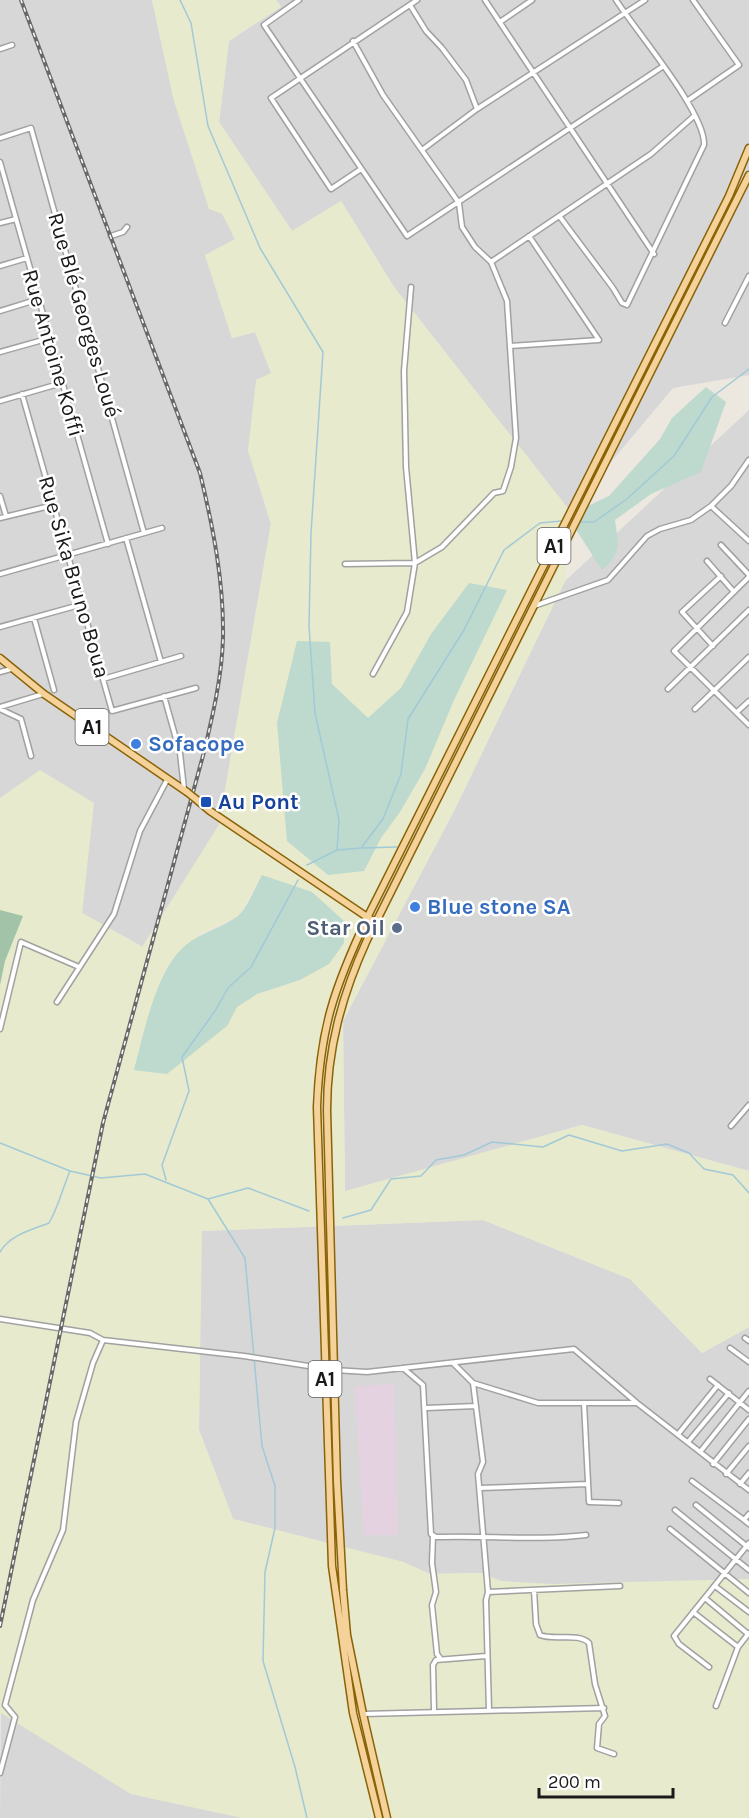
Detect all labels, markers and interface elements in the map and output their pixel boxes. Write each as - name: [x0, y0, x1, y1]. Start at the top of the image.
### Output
- street label: Rue Blé Georges Loué: [42, 209, 126, 421]
- street label: Rue Antoine Koffi: [17, 266, 89, 440]
- street label: Rue Sika Bruno Boua: [33, 473, 115, 681]
- road number: A1: [538, 528, 570, 564]
- road number: A1: [76, 709, 109, 745]
- place label: Sofacope: [148, 731, 245, 757]
- marker: Sofacope: [129, 737, 143, 751]
- place label: Au Pont: [218, 789, 299, 815]
- marker: Au Pont: [199, 795, 213, 809]
- place label: Blue stone SA: [427, 894, 571, 920]
- marker: Blue stone SA: [408, 900, 422, 914]
- place label: Star Oil: [306, 915, 385, 941]
- marker: Star Oil: [390, 921, 404, 935]
- road number: A1: [308, 1361, 342, 1397]
- scale bar: [539, 1761, 672, 1799]
- text: 200 m: [548, 1771, 601, 1793]

